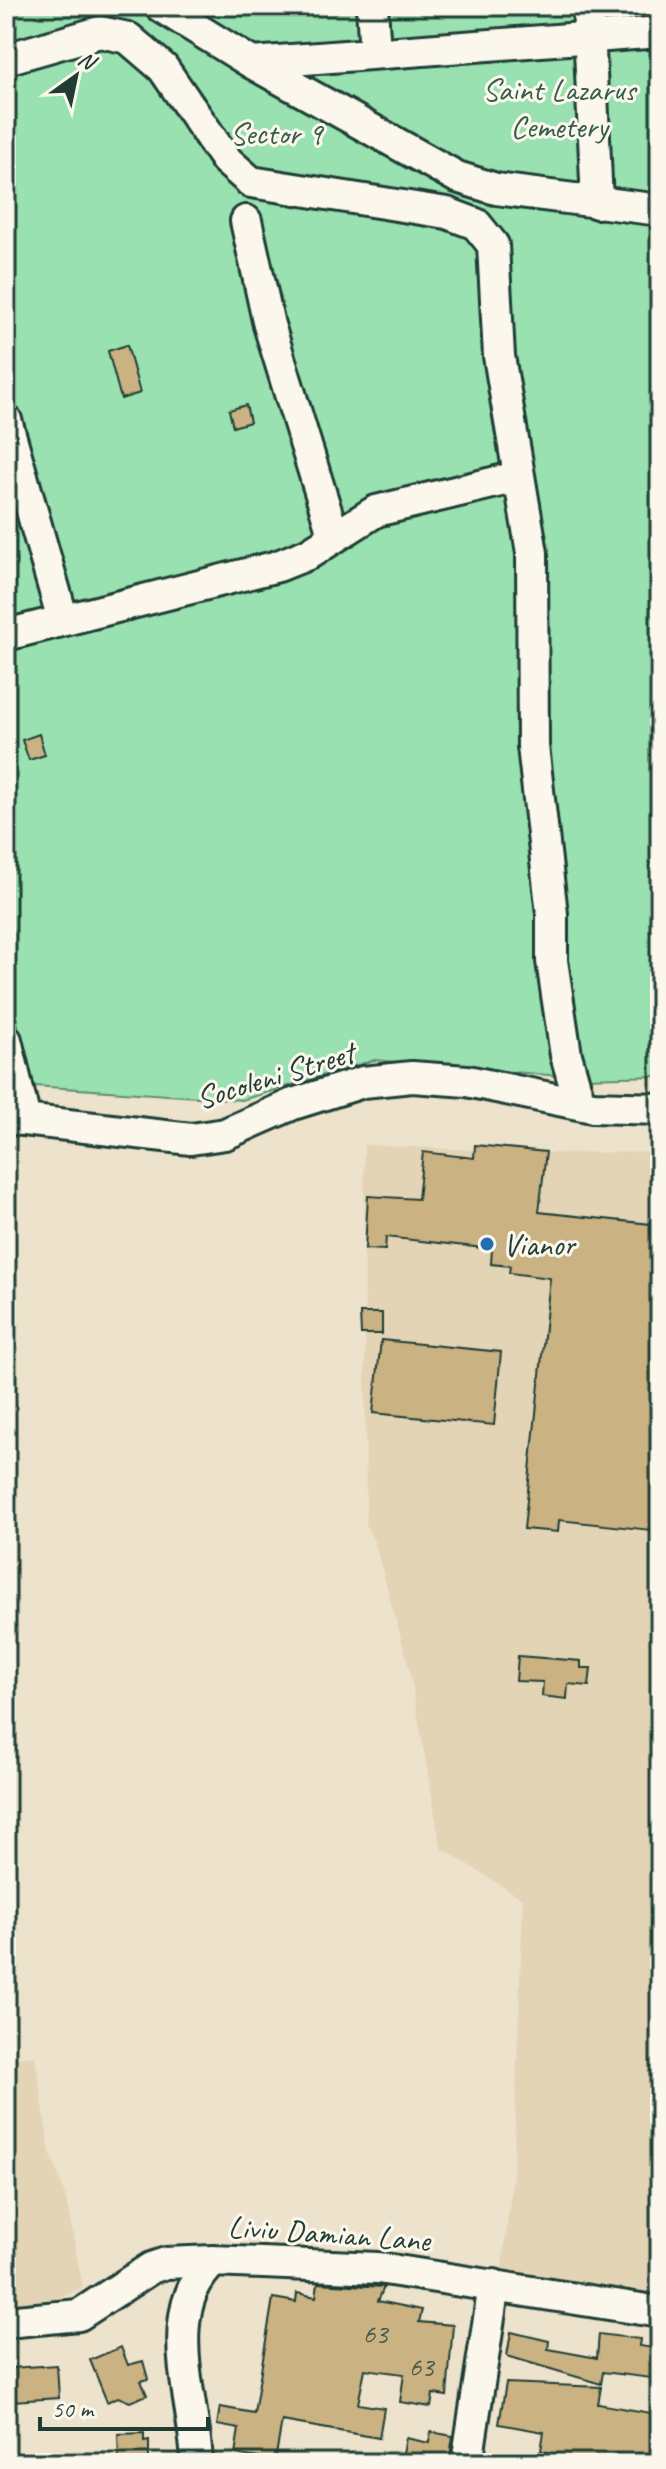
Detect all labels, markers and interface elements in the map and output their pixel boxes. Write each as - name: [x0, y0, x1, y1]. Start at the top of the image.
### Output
- north arrow: [36, 36, 116, 116]
- text: N: [73, 45, 103, 77]
- park label: Saint Lazarus Cemetery: [482, 69, 638, 147]
- park label: Sector 9: [230, 113, 325, 154]
- street label: Socoleni Street: [191, 1031, 363, 1119]
- place label: Vianor: [503, 1224, 577, 1265]
- marker: Vianor: [478, 1235, 496, 1253]
- street label: Liviu Damian Lane: [227, 2206, 434, 2261]
- house number: 63: [362, 2316, 390, 2351]
- house number: 63: [408, 2349, 436, 2384]
- scale bar: [40, 2381, 208, 2431]
- text: 50 m: [52, 2394, 95, 2424]

